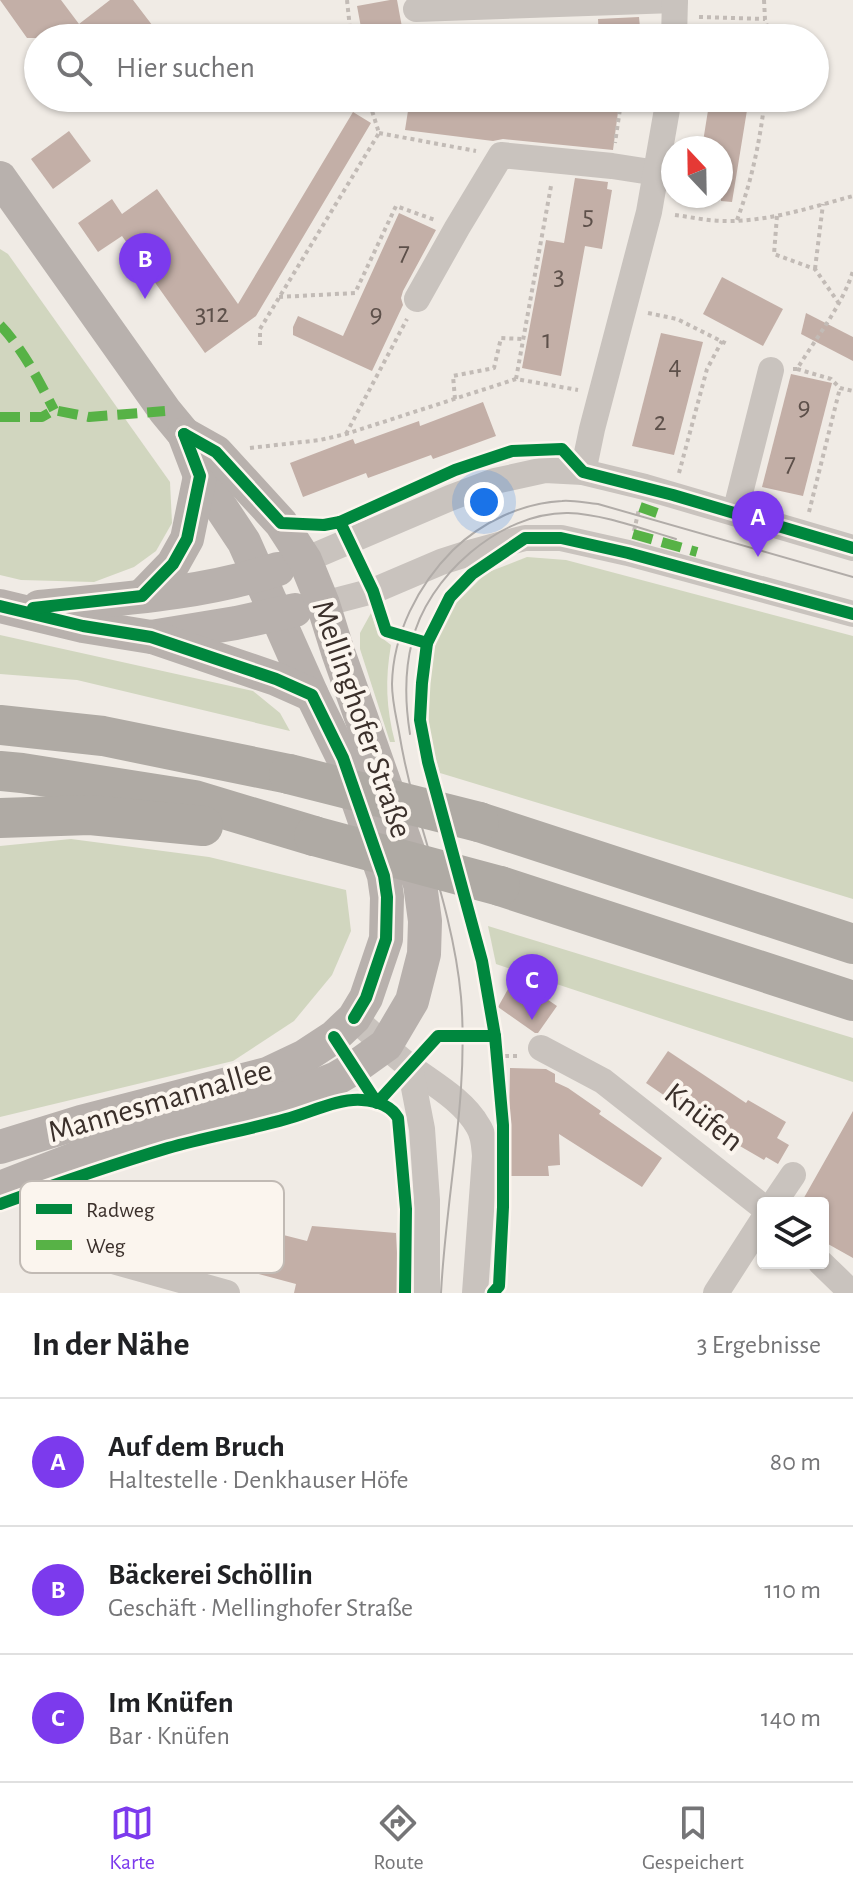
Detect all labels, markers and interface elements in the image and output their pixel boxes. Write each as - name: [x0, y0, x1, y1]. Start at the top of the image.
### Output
- search box: [24, 24, 829, 112]
- icon: search: [52, 46, 96, 90]
- text: Hier suchen: [116, 53, 255, 83]
- north arrow: [661, 136, 733, 208]
- house number: 5: [582, 202, 594, 230]
- pin: B: [119, 233, 171, 299]
- house number: 7: [398, 238, 410, 266]
- house number: 3: [553, 262, 565, 290]
- house number: 312: [195, 300, 229, 328]
- house number: 9: [369, 300, 383, 328]
- house number: 1: [542, 326, 552, 354]
- house number: 4: [668, 352, 682, 380]
- house number: 9: [797, 393, 811, 421]
- house number: 2: [654, 408, 666, 436]
- house number: 7: [784, 449, 796, 477]
- your location: [464, 482, 504, 522]
- pin: A: [732, 491, 784, 557]
- street label: Mellinghofer Straße: [306, 596, 418, 842]
- pin: C: [506, 954, 558, 1020]
- street label: Mannesmannallee: [44, 1054, 276, 1148]
- street label: Knüfen: [659, 1077, 749, 1157]
- legend: [20, 1181, 284, 1273]
- map controls: [757, 1197, 829, 1269]
- button: layers: [757, 1197, 829, 1269]
- text: Radweg: [86, 1199, 155, 1221]
- text: Weg: [86, 1235, 126, 1257]
- text: In der Nähe: [32, 1328, 189, 1362]
- text: 3 Ergebnisse: [697, 1332, 821, 1358]
- text: Auf dem Bruch: [108, 1432, 285, 1462]
- text: A: [50, 1449, 66, 1475]
- text: 80 m: [770, 1449, 821, 1475]
- text: Haltestelle · Denkhauser Höfe: [108, 1467, 409, 1493]
- text: Bäckerei Schöllin: [108, 1560, 313, 1590]
- text: B: [50, 1577, 66, 1603]
- text: 110 m: [764, 1577, 821, 1603]
- text: Geschäft · Mellinghofer Straße: [108, 1595, 413, 1621]
- text: Im Knüfen: [108, 1688, 234, 1718]
- text: C: [51, 1705, 65, 1731]
- text: 140 m: [761, 1705, 821, 1731]
- text: Bar · Knüfen: [108, 1723, 230, 1749]
- tab: Karte: [109, 1801, 155, 1875]
- tab: Route: [373, 1801, 424, 1875]
- tab: Gespeichert: [642, 1801, 744, 1875]

